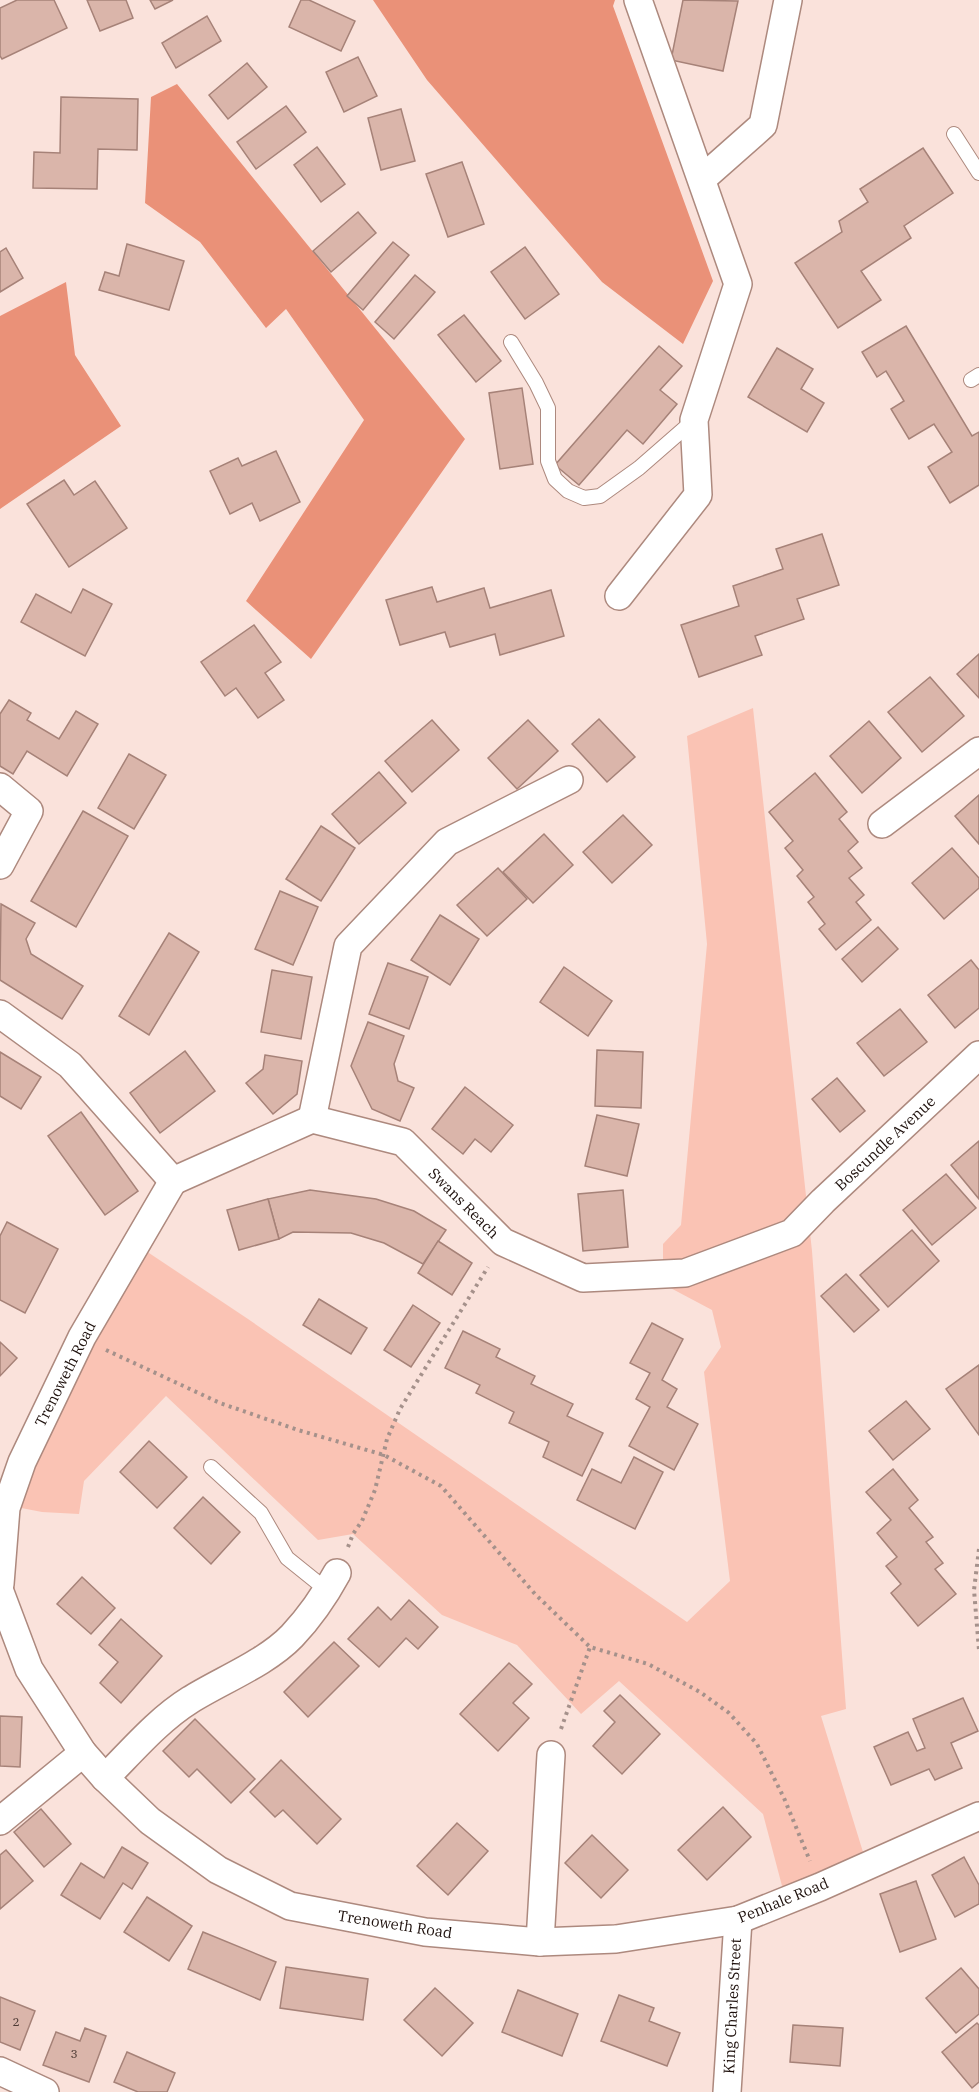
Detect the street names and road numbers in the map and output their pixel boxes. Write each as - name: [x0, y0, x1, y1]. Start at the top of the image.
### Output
- street label: Boscundle Avenue: [831, 1092, 939, 1194]
- street label: Swans Reach: [425, 1164, 503, 1242]
- street label: Trenoweth Road: [30, 1318, 100, 1430]
- street label: Penhale Road: [735, 1873, 831, 1927]
- street label: Trenoweth Road: [336, 1906, 454, 1942]
- street label: King Charles Street: [719, 1938, 745, 2074]

